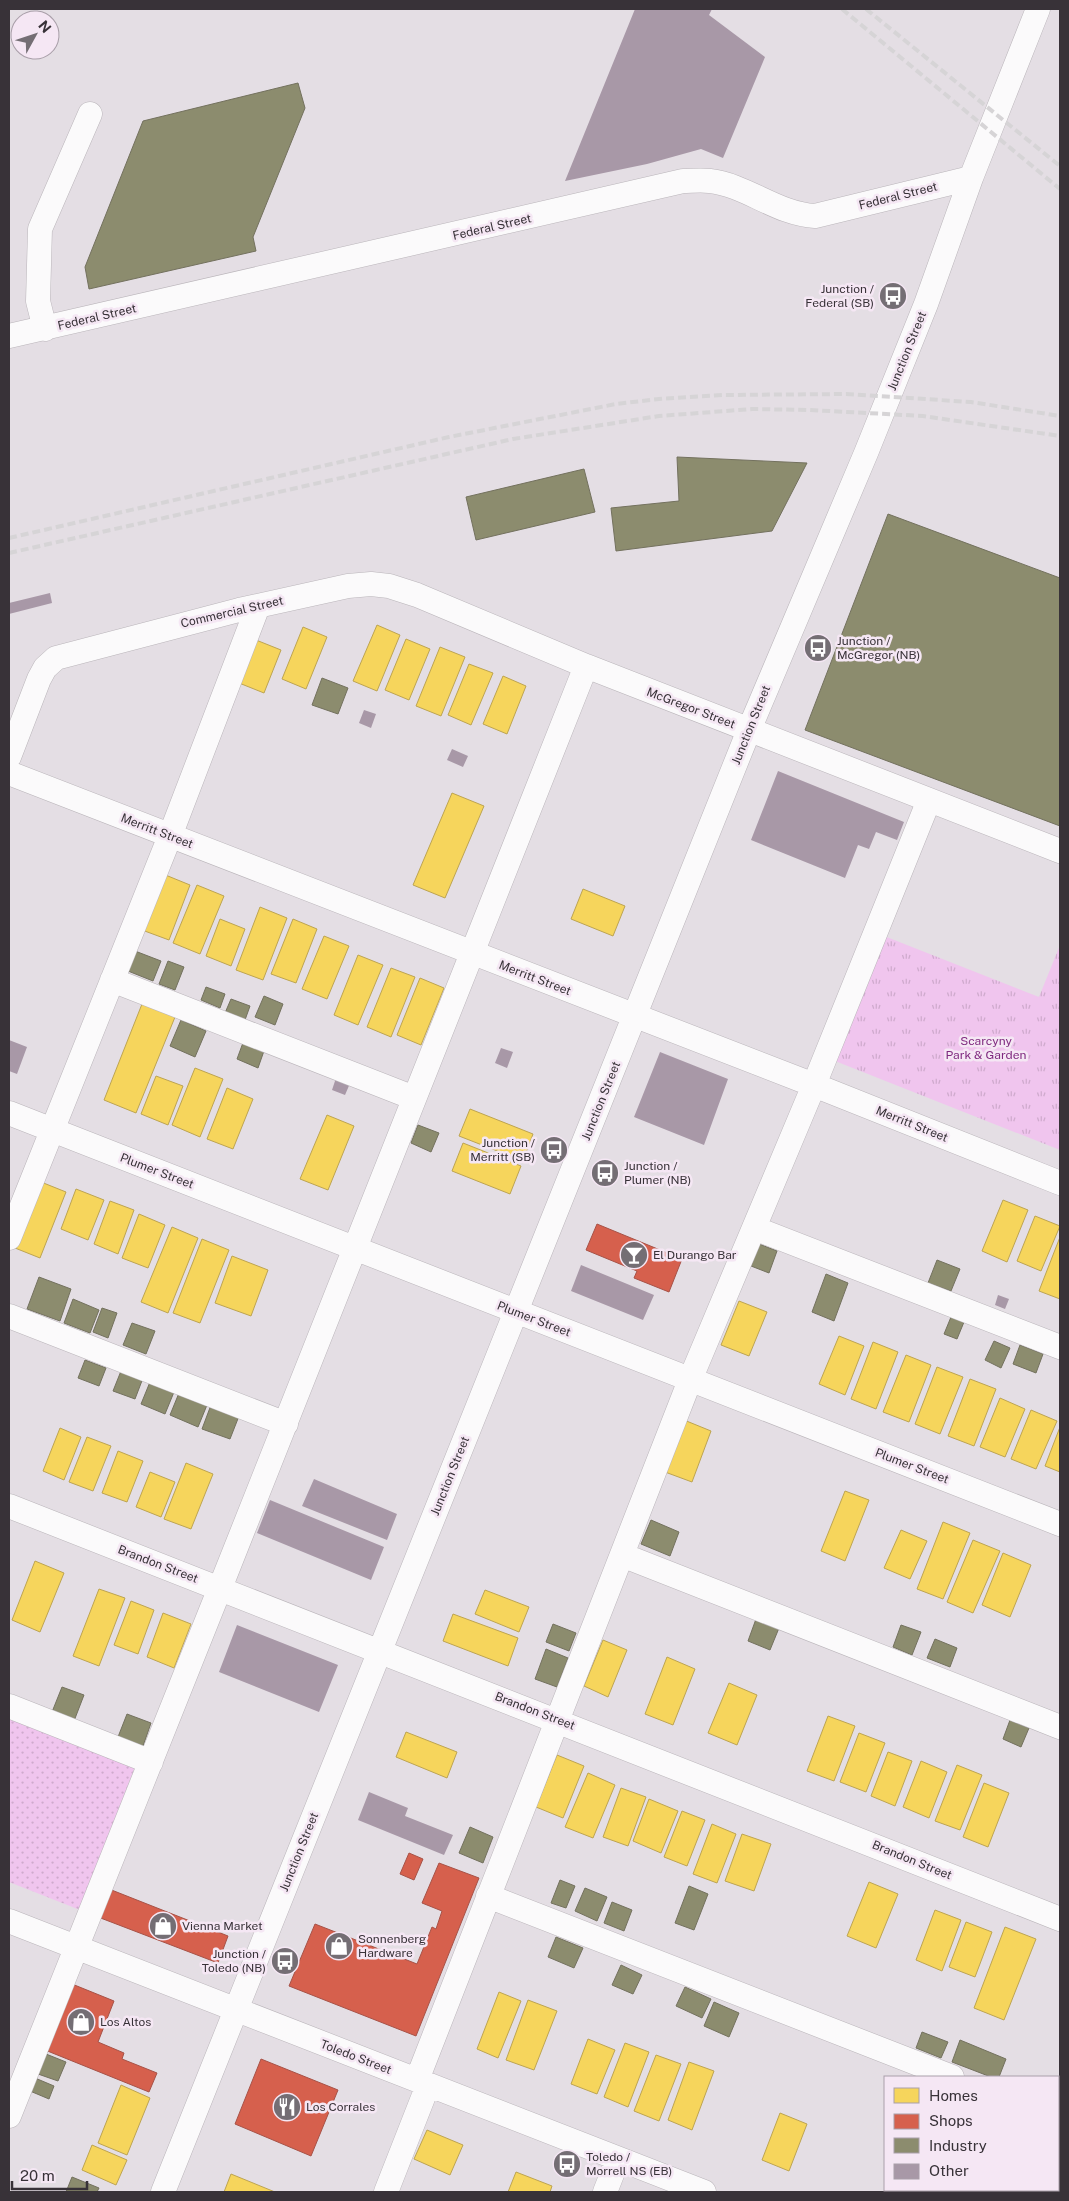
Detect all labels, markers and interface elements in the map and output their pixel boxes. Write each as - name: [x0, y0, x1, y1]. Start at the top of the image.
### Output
- north arrow: [10, 10, 60, 60]
- text: N: [35, 17, 55, 36]
- street label: Federal Street: [857, 179, 939, 213]
- street label: Federal Street: [451, 211, 533, 243]
- bus stop icon: Junction / Federal (SB): [878, 281, 908, 311]
- place label: Junction / Federal (SB): [805, 282, 875, 310]
- street label: Federal Street: [56, 301, 138, 333]
- street label: Junction Street: [885, 309, 929, 393]
- street label: Commercial Street: [179, 593, 285, 631]
- bus stop icon: Junction / McGregor (NB): [803, 633, 833, 663]
- place label: Junction / McGregor (NB): [837, 634, 920, 662]
- street label: Junction Street: [729, 683, 773, 767]
- street label: McGregor Street: [645, 685, 738, 731]
- street label: Merritt Street: [119, 811, 195, 851]
- street label: Merritt Street: [497, 958, 573, 998]
- park label: Scarcyny Park & Garden: [946, 1034, 1026, 1062]
- street label: Junction Street: [579, 1059, 623, 1143]
- street label: Merritt Street: [874, 1103, 950, 1145]
- bus stop icon: Junction / Merritt (SB): [539, 1135, 569, 1165]
- place label: Junction / Merritt (SB): [470, 1136, 536, 1164]
- street label: Plumer Street: [118, 1150, 196, 1192]
- bus stop icon: Junction / Plumer (NB): [590, 1158, 620, 1188]
- place label: Junction / Plumer (NB): [624, 1159, 691, 1187]
- bar icon: El Durango Bar: [619, 1240, 649, 1270]
- place label: El Durango Bar: [653, 1248, 737, 1262]
- street label: Plumer Street: [495, 1298, 573, 1340]
- street label: Junction Street: [428, 1434, 472, 1518]
- street label: Plumer Street: [873, 1445, 951, 1487]
- street label: Brandon Street: [116, 1542, 200, 1586]
- street label: Brandon Street: [493, 1689, 577, 1733]
- street label: Junction Street: [277, 1810, 321, 1894]
- street label: Brandon Street: [870, 1838, 954, 1883]
- shop icon: Vienna Market: [148, 1911, 178, 1941]
- place label: Vienna Market: [182, 1919, 263, 1933]
- shop icon: Sonnenberg Hardware: [324, 1931, 354, 1961]
- place label: Sonnenberg Hardware: [358, 1932, 426, 1960]
- bus stop icon: Junction / Toledo (NB): [270, 1946, 300, 1976]
- place label: Junction / Toledo (NB): [202, 1947, 267, 1975]
- shop icon: Los Altos: [66, 2007, 96, 2037]
- place label: Los Altos: [100, 2015, 151, 2029]
- street label: Toledo Street: [318, 2037, 394, 2077]
- legend: [884, 2076, 1059, 2191]
- text: Homes: [929, 2087, 978, 2104]
- restaurant icon: Los Corrales: [272, 2092, 302, 2122]
- place label: Los Corrales: [306, 2100, 375, 2114]
- text: Shops: [929, 2112, 973, 2129]
- text: Industry: [929, 2137, 987, 2154]
- bus stop icon: Toledo / Morrell NS (EB): [552, 2149, 582, 2179]
- place label: Toledo / Morrell NS (EB): [586, 2150, 672, 2178]
- scale bar: [12, 2158, 88, 2190]
- text: Other: [929, 2162, 969, 2179]
- text: 20 m: [20, 2167, 55, 2184]

